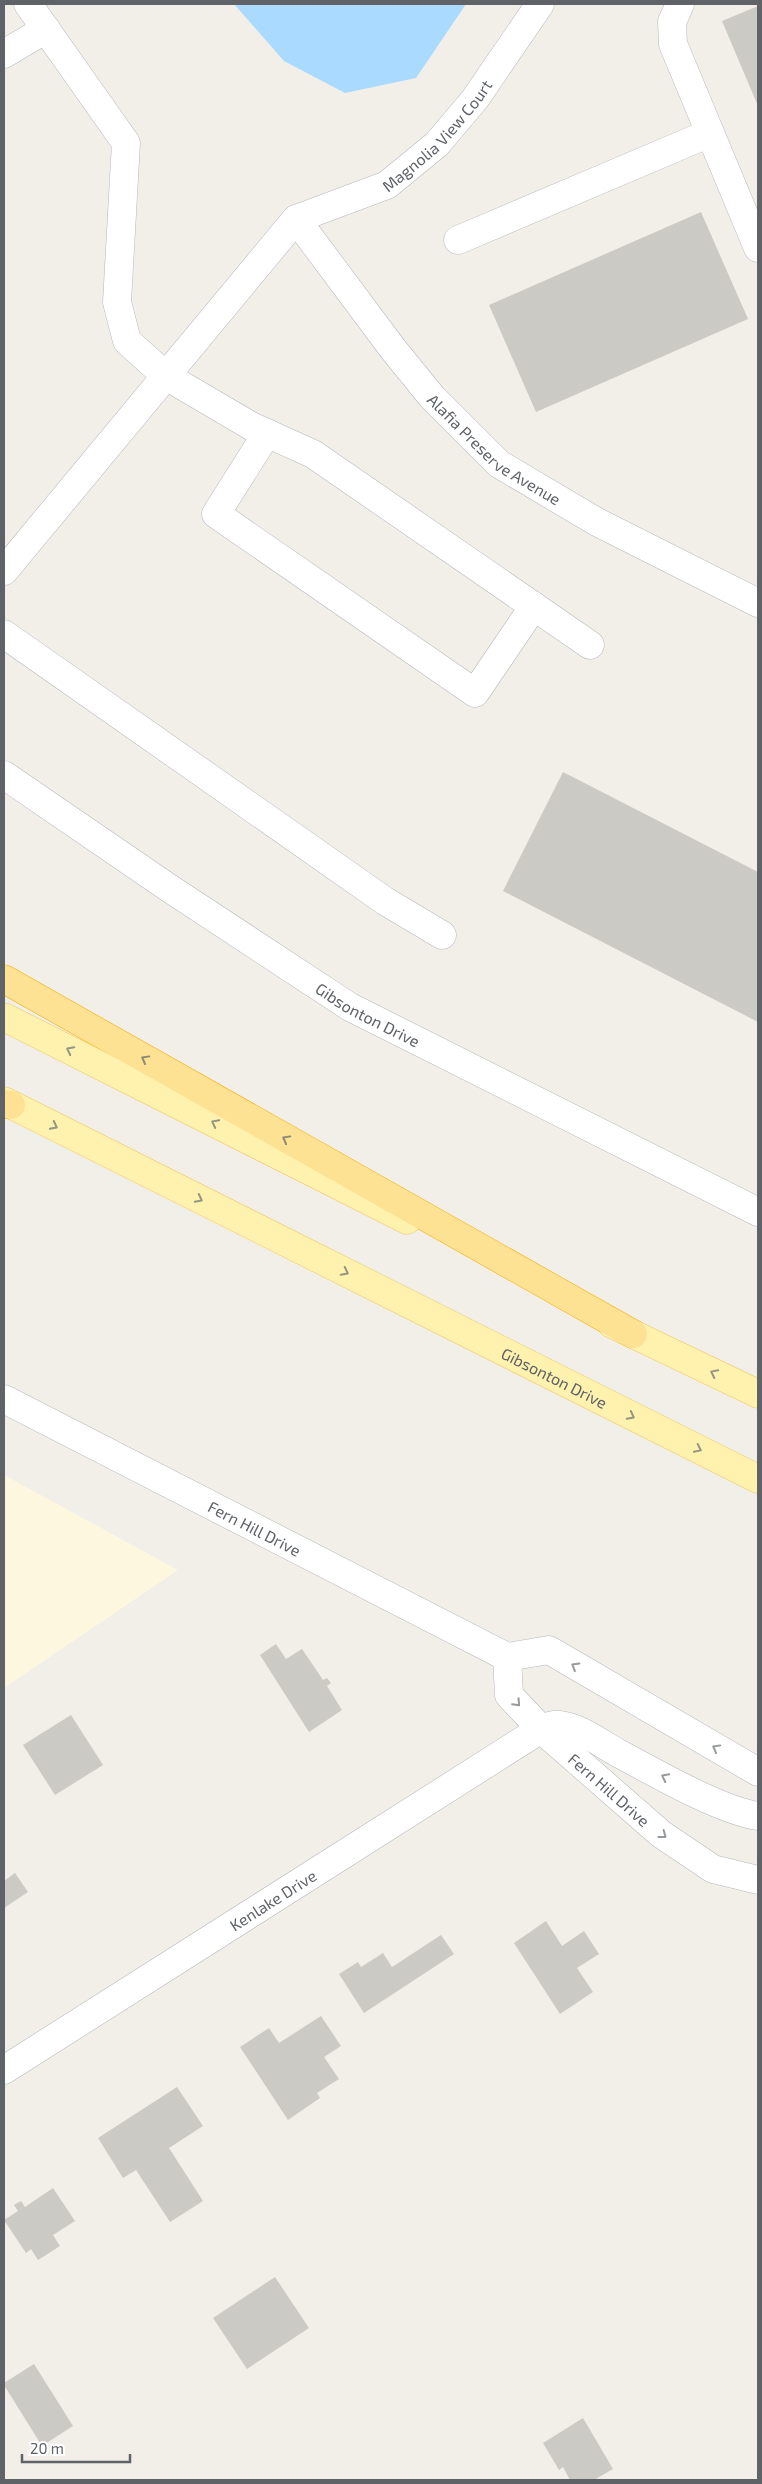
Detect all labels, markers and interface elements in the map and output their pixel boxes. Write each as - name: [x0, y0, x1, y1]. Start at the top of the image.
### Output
- street label: Magnolia View Court: [378, 76, 495, 195]
- street label: Alafia Preserve Avenue: [424, 389, 565, 508]
- street label: Gibsonton Drive: [313, 978, 423, 1050]
- one-way arrow: [66, 1046, 75, 1056]
- one-way arrow: [141, 1055, 150, 1065]
- one-way arrow: [211, 1119, 220, 1130]
- one-way arrow: [49, 1120, 58, 1130]
- one-way arrow: [283, 1135, 292, 1145]
- one-way arrow: [194, 1193, 203, 1203]
- one-way arrow: [339, 1266, 348, 1276]
- street label: Gibsonton Drive: [499, 1343, 611, 1412]
- one-way arrow: [710, 1369, 719, 1379]
- one-way arrow: [625, 1410, 634, 1420]
- one-way arrow: [693, 1443, 702, 1453]
- street label: Fern Hill Drive: [205, 1496, 304, 1559]
- one-way arrow: [572, 1662, 581, 1672]
- one-way arrow: [511, 1697, 520, 1706]
- one-way arrow: [712, 1745, 721, 1755]
- street label: Fern Hill Drive: [565, 1748, 654, 1830]
- one-way arrow: [662, 1773, 671, 1783]
- one-way arrow: [657, 1829, 667, 1838]
- street label: Kenlake Drive: [226, 1865, 319, 1934]
- scale bar: [22, 2432, 130, 2464]
- text: 20 m: [30, 2439, 64, 2457]

